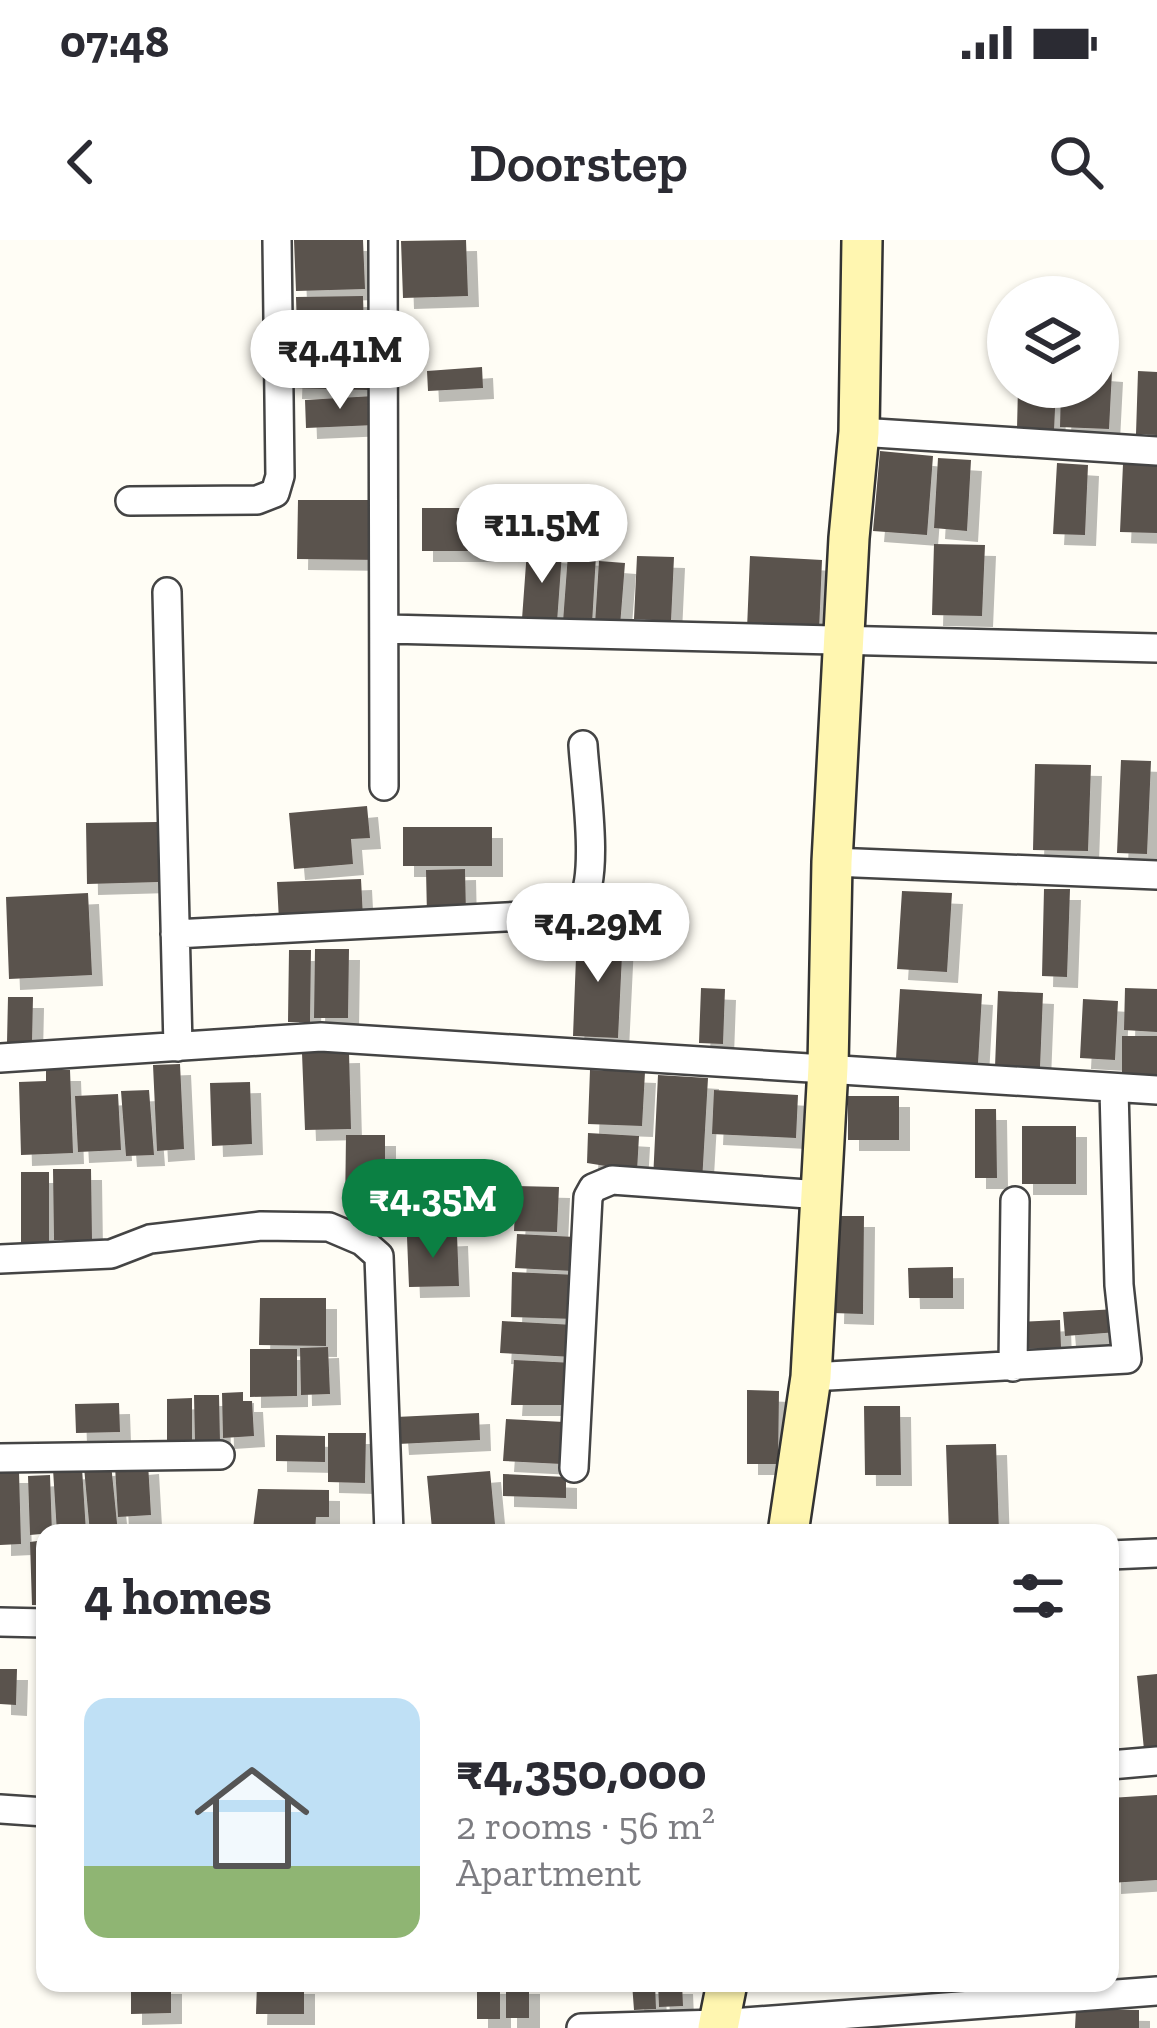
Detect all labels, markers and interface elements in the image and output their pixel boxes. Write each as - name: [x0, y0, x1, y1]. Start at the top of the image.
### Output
- text: 07:48: [60, 15, 169, 69]
- icon: back: [48, 129, 114, 195]
- icon: search: [1043, 129, 1109, 195]
- text: Doorstep: [469, 130, 688, 195]
- map controls: [987, 276, 1119, 408]
- button: layers: [987, 276, 1119, 408]
- pin: ₹4.41M: [242, 310, 438, 412]
- text: ₹4.41M: [277, 325, 403, 372]
- pin: ₹11.5M: [444, 484, 640, 586]
- text: ₹11.5M: [484, 499, 600, 546]
- pin: ₹4.29M: [500, 883, 696, 985]
- text: ₹4.29M: [533, 898, 663, 945]
- pin: ₹4.35M: [335, 1159, 531, 1261]
- text: ₹4.35M: [369, 1174, 497, 1221]
- icon: filters: [1005, 1563, 1071, 1629]
- text: 4 homes: [84, 1566, 272, 1627]
- text: ₹4,350,000: [456, 1741, 707, 1802]
- icon: home: [180, 1746, 324, 1890]
- text: 2 rooms · 56 m²: [456, 1802, 715, 1849]
- text: Apartment: [456, 1849, 641, 1896]

